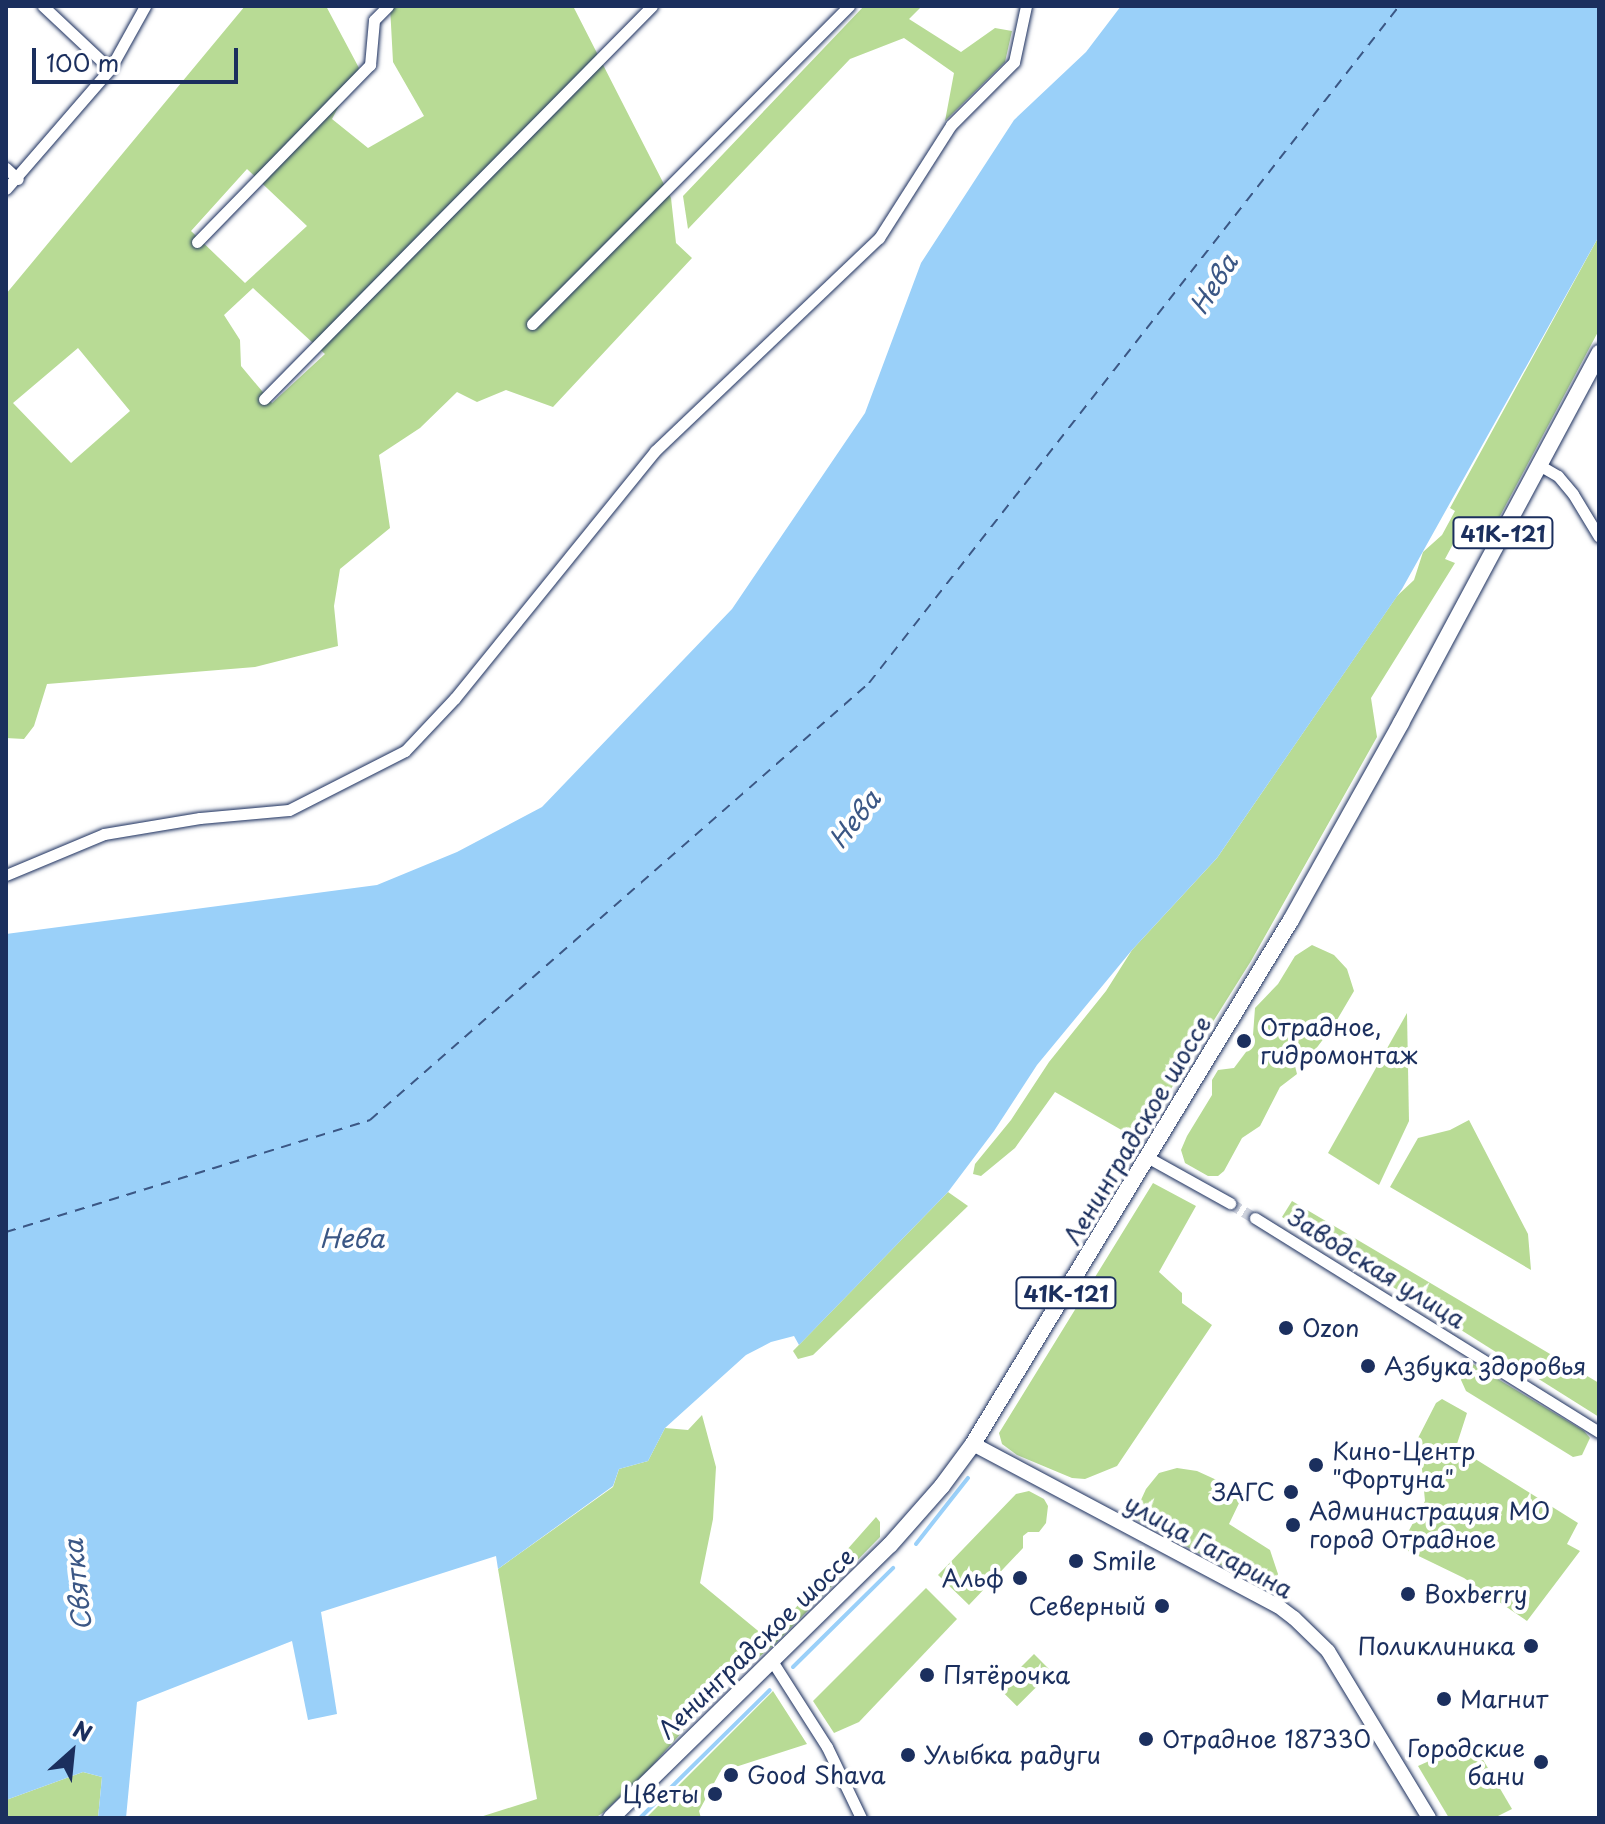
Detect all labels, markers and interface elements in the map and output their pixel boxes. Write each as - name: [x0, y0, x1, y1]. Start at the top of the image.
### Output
- scale bar: [36, 32, 242, 82]
- text: 100 m: [46, 44, 119, 80]
- water label: Нева: [1183, 248, 1243, 320]
- road number: 41К-121: [1451, 515, 1555, 551]
- water label: Нева: [822, 784, 886, 854]
- street label: Ленинградское шоссе: [1057, 1010, 1217, 1250]
- place label: Отрадное, гидромонтаж: [1260, 1013, 1417, 1069]
- marker: Отрадное, гидромонтаж: [1235, 1032, 1253, 1050]
- street label: Заводская улица: [1283, 1202, 1471, 1334]
- water label: Нева: [320, 1222, 384, 1254]
- road number: 41К-121: [1014, 1275, 1118, 1311]
- place label: Ozon: [1302, 1314, 1359, 1342]
- marker: Ozon: [1277, 1319, 1295, 1337]
- place label: Азбука здоровья: [1384, 1352, 1587, 1380]
- marker: Азбука здоровья: [1359, 1357, 1377, 1375]
- place label: Кино-Центр "Фортуна": [1332, 1437, 1475, 1493]
- marker: Кино-Центр "Фортуна": [1307, 1456, 1325, 1474]
- place label: ЗАГС: [1212, 1478, 1275, 1506]
- marker: ЗАГС: [1282, 1483, 1300, 1501]
- street label: улица Гагарина: [1120, 1488, 1298, 1604]
- place label: Администрация МО город Отрадное: [1309, 1497, 1550, 1553]
- marker: Администрация МО город Отрадное: [1284, 1516, 1302, 1534]
- water label: Святка: [57, 1538, 97, 1632]
- street label: Ленинградское шоссе: [652, 1542, 860, 1744]
- place label: Smile: [1092, 1547, 1156, 1575]
- marker: Smile: [1067, 1552, 1085, 1570]
- place label: Альф: [942, 1564, 1004, 1592]
- marker: Альф: [1011, 1569, 1029, 1587]
- place label: Boxberry: [1424, 1580, 1528, 1608]
- marker: Boxberry: [1399, 1585, 1417, 1603]
- place label: Северный: [1028, 1592, 1146, 1620]
- marker: Северный: [1153, 1597, 1171, 1615]
- place label: Поликлиника: [1358, 1632, 1515, 1660]
- marker: Поликлиника: [1522, 1637, 1540, 1655]
- place label: Пятёрочка: [943, 1661, 1070, 1689]
- marker: Пятёрочка: [918, 1666, 936, 1684]
- place label: Магнит: [1460, 1685, 1548, 1713]
- marker: Магнит: [1435, 1690, 1453, 1708]
- north arrow: [32, 1712, 112, 1792]
- text: N: [68, 1712, 98, 1749]
- place label: Отрадное 187330: [1162, 1725, 1371, 1753]
- marker: Отрадное 187330: [1137, 1730, 1155, 1748]
- place label: Городские бани: [1407, 1734, 1525, 1790]
- place label: Улыбка радуги: [924, 1741, 1103, 1769]
- marker: Улыбка радуги: [899, 1746, 917, 1764]
- marker: Городские бани: [1532, 1753, 1550, 1771]
- place label: Good Shava: [747, 1761, 886, 1789]
- marker: Good Shava: [722, 1766, 740, 1784]
- place label: Цветы: [623, 1780, 699, 1808]
- marker: Цветы: [706, 1785, 724, 1803]

